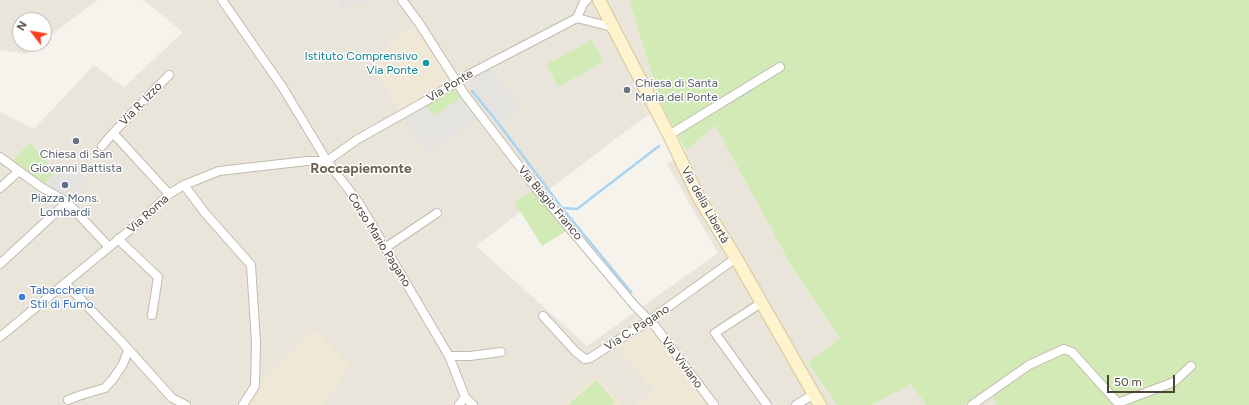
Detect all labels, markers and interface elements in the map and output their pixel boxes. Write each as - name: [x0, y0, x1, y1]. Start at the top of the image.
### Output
- north arrow: [12, 12, 52, 52]
- text: N: [14, 19, 30, 33]
- place label: Istituto Comprensivo Via Ponte: [305, 49, 418, 77]
- marker: Istituto Comprensivo Via Ponte: [421, 58, 431, 68]
- street label: Via Ponte: [424, 67, 476, 105]
- place label: Chiesa di Santa Maria del Ponte: [635, 76, 718, 104]
- street label: Via R. Izzo: [117, 79, 165, 129]
- marker: Chiesa di Santa Maria del Ponte: [622, 85, 632, 95]
- marker: Chiesa di San Giovanni Battista: [71, 136, 81, 146]
- place label: Chiesa di San Giovanni Battista: [30, 147, 122, 175]
- district label: Roccapiemonte: [310, 161, 412, 177]
- street label: Via Biagio Franco: [515, 163, 585, 243]
- street label: Via della Libertà: [678, 164, 732, 246]
- marker: Piazza Mons. Lombardi: [60, 180, 70, 190]
- street label: Corso Mario Pagano: [344, 190, 414, 290]
- place label: Piazza Mons. Lombardi: [31, 191, 99, 219]
- street label: Via Roma: [124, 192, 172, 236]
- place label: Tabaccheria Stil di Fumo: [30, 283, 94, 311]
- marker: Tabaccheria Stil di Fumo: [17, 292, 27, 302]
- street label: Via C. Pagano: [602, 302, 672, 354]
- street label: Via Viviano: [658, 335, 706, 391]
- scale bar: [1109, 367, 1177, 393]
- text: 50 m: [1114, 375, 1142, 389]

